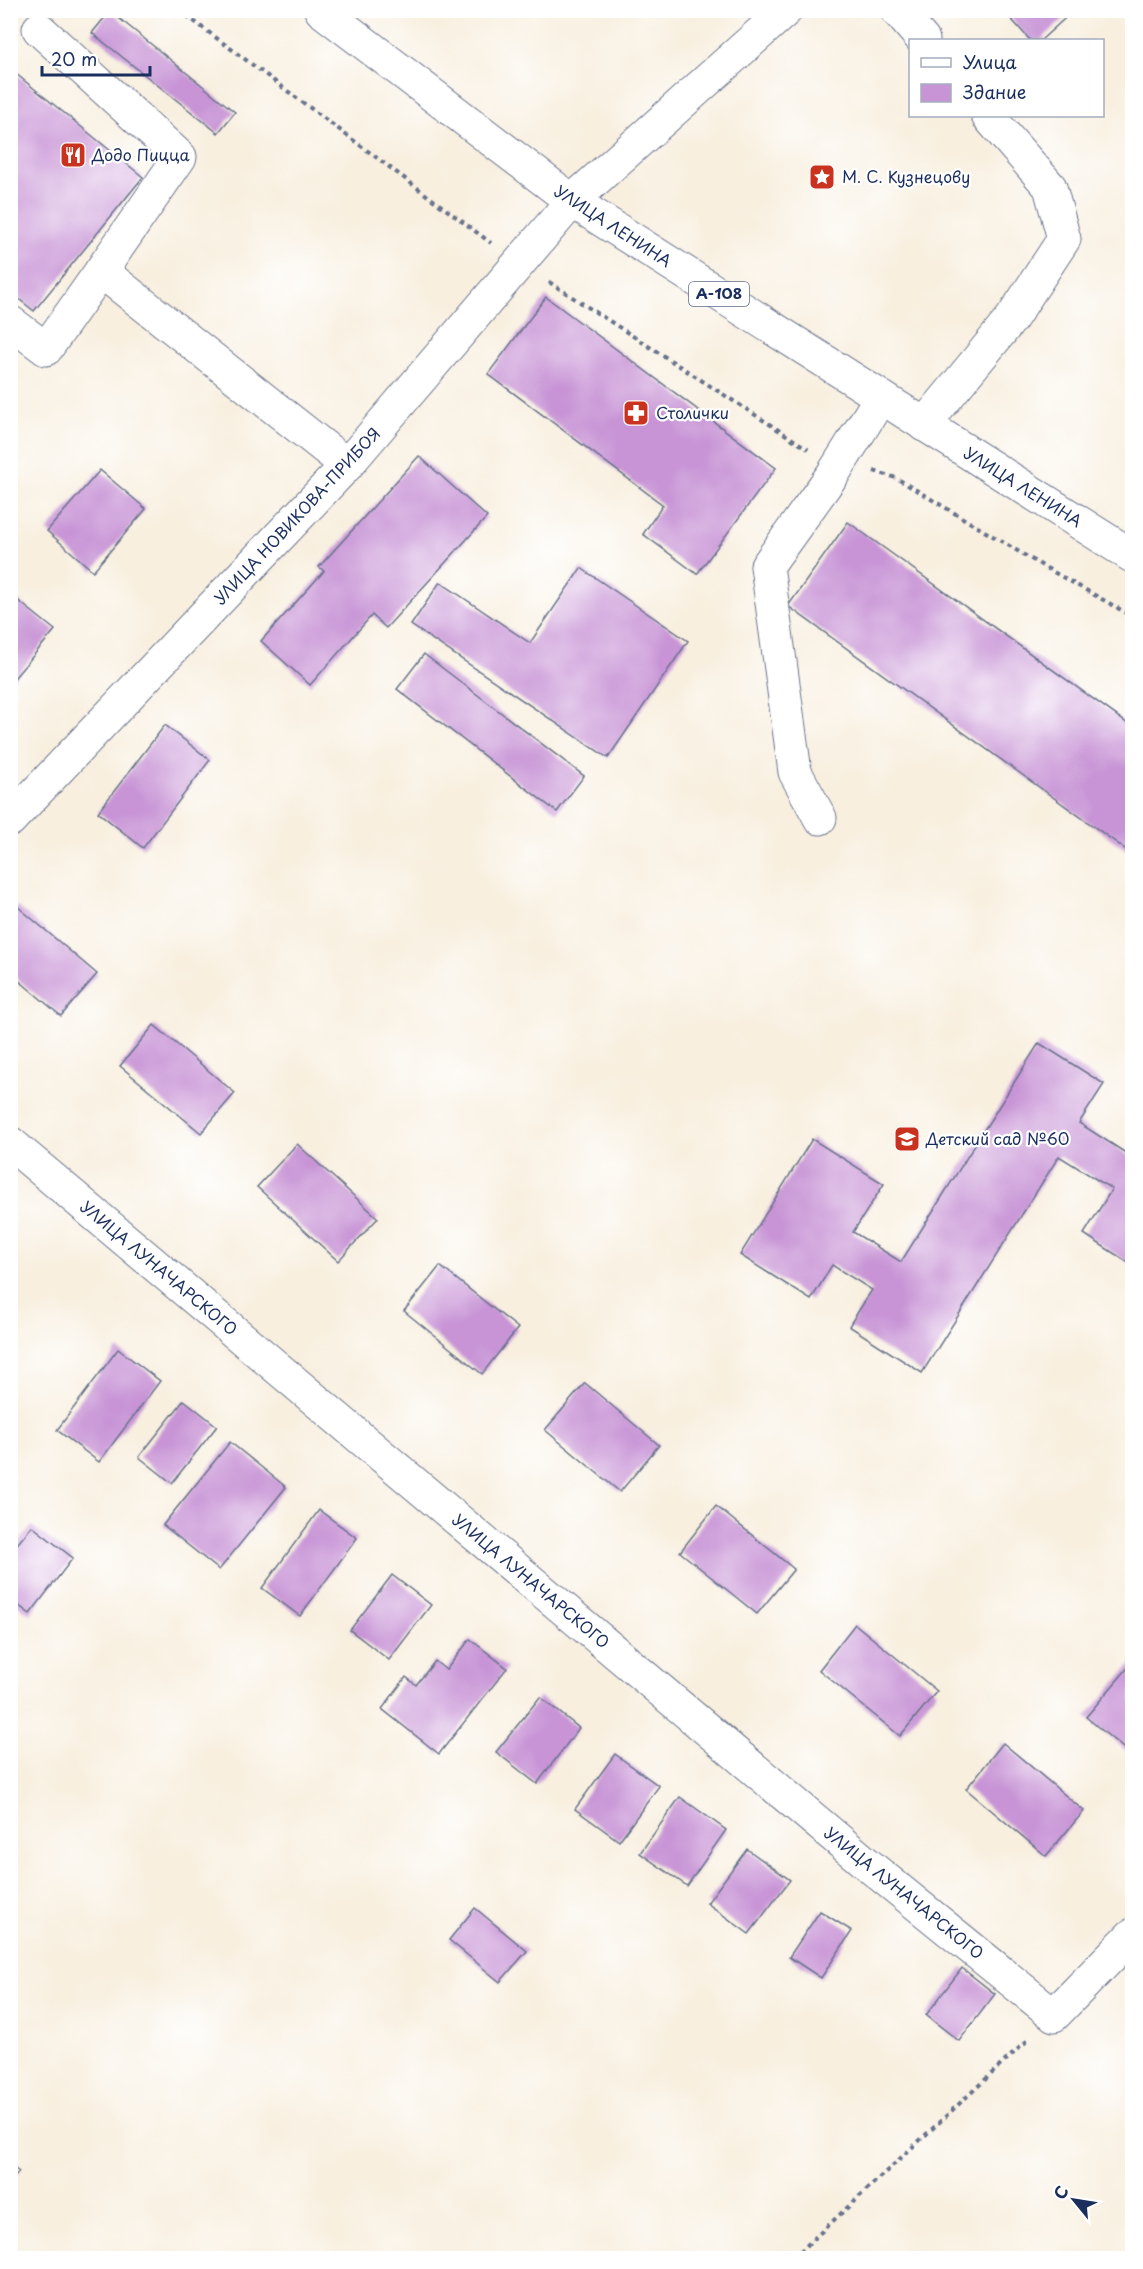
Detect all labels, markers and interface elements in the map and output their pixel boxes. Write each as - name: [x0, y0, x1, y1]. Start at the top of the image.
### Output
- scale bar: [42, 39, 150, 77]
- legend: [909, 39, 1104, 117]
- text: 20 m: [51, 45, 97, 72]
- text: Улица: [963, 48, 1017, 75]
- text: Здание: [963, 78, 1026, 105]
- restaurant icon: Додо Пицца: [58, 140, 88, 170]
- place label: Додо Пицца: [91, 142, 190, 166]
- place icon: М. С. Кузнецову: [807, 162, 837, 192]
- place label: М. С. Кузнецову: [842, 164, 970, 188]
- street label: УЛИЦА ЛЕНИНА: [550, 178, 677, 272]
- road number: А-108: [689, 282, 749, 306]
- pharmacy icon: Столички: [621, 398, 651, 428]
- place label: Столички: [656, 400, 729, 424]
- street label: УЛИЦА НОВИКОВА-ПРИБОЯ: [208, 421, 385, 609]
- street label: УЛИЦА ЛЕНИНА: [960, 440, 1087, 532]
- school or university icon: Детский сад №60: [892, 1124, 922, 1154]
- place label: Детский сад №60: [925, 1126, 1069, 1150]
- street label: УЛИЦА ЛУНАЧАРСКОГО: [76, 1194, 243, 1340]
- street label: УЛИЦА ЛУНАЧАРСКОГО: [448, 1507, 615, 1653]
- street label: УЛИЦА ЛУНАЧАРСКОГО: [820, 1820, 989, 1964]
- north arrow: [1044, 2170, 1104, 2230]
- text: С: [1047, 2181, 1074, 2203]

